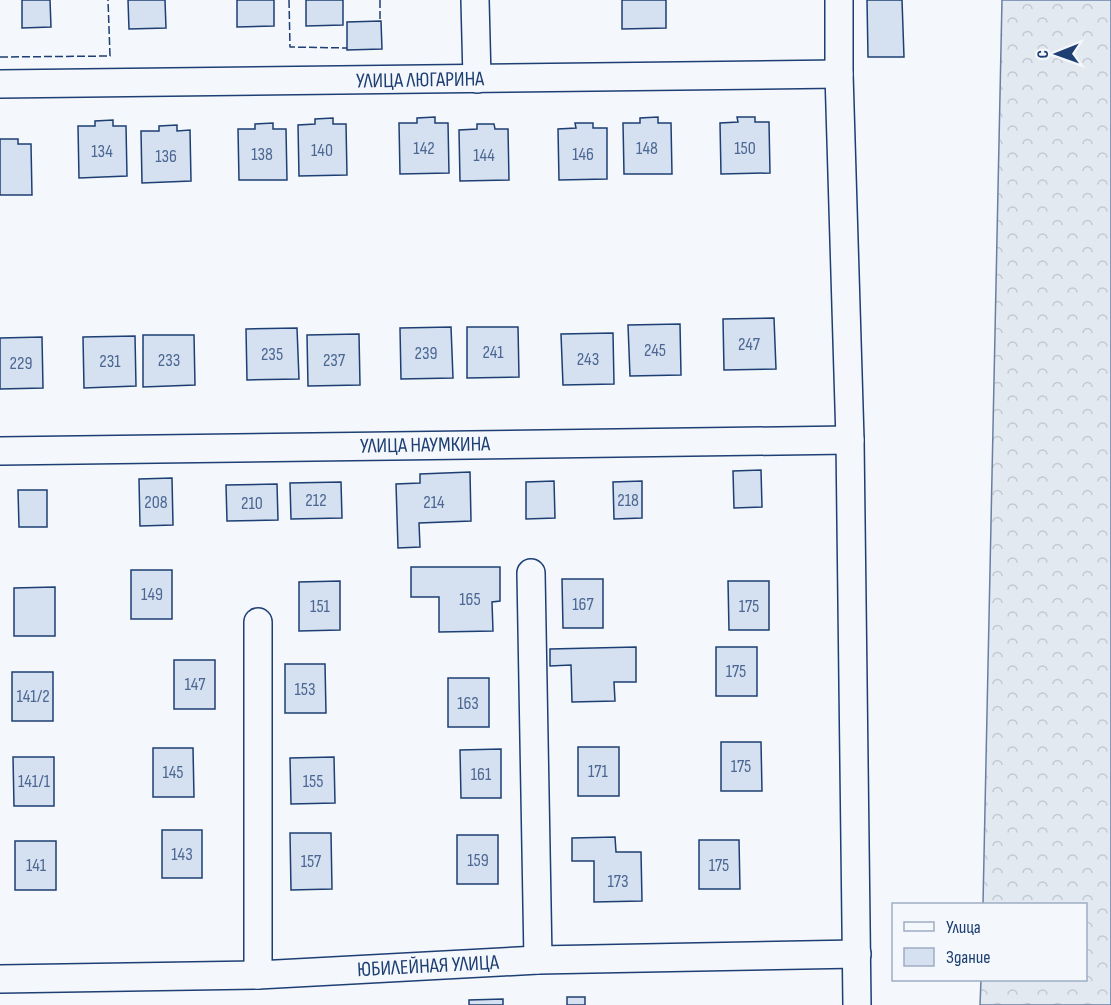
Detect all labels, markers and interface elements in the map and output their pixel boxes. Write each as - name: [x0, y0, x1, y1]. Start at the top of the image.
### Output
- north arrow: [1027, 24, 1087, 84]
- text: С: [1034, 50, 1053, 59]
- street label: УЛИЦА ЛЮГАРИНА: [356, 66, 485, 94]
- house number: 142: [413, 138, 435, 159]
- house number: 148: [636, 138, 658, 159]
- house number: 150: [734, 138, 756, 159]
- house number: 140: [311, 140, 333, 161]
- house number: 134: [91, 141, 113, 162]
- house number: 138: [251, 144, 273, 165]
- house number: 146: [572, 144, 594, 165]
- house number: 144: [473, 145, 495, 166]
- house number: 136: [155, 146, 177, 167]
- house number: 247: [738, 334, 761, 355]
- house number: 245: [644, 340, 666, 361]
- house number: 241: [482, 342, 504, 363]
- house number: 239: [415, 343, 438, 364]
- house number: 235: [261, 344, 283, 365]
- house number: 243: [577, 349, 599, 370]
- house number: 233: [158, 350, 180, 371]
- house number: 237: [323, 350, 346, 371]
- house number: 231: [99, 351, 121, 372]
- house number: 229: [10, 353, 32, 374]
- street label: УЛИЦА НАУМКИНА: [360, 431, 491, 459]
- house number: 212: [305, 490, 327, 511]
- house number: 218: [617, 490, 639, 511]
- house number: 208: [144, 492, 168, 513]
- house number: 214: [423, 492, 445, 513]
- house number: 210: [241, 493, 263, 514]
- house number: 149: [141, 584, 163, 605]
- house number: 165: [459, 589, 481, 610]
- house number: 167: [572, 594, 594, 615]
- house number: 151: [310, 596, 331, 617]
- house number: 175: [739, 596, 759, 617]
- house number: 175: [726, 661, 746, 682]
- house number: 147: [185, 674, 206, 695]
- house number: 153: [294, 679, 316, 700]
- house number: 141/2: [16, 686, 50, 707]
- house number: 163: [457, 693, 479, 714]
- house number: 175: [731, 756, 751, 777]
- house number: 171: [588, 761, 609, 782]
- house number: 145: [162, 762, 184, 783]
- house number: 161: [471, 764, 492, 785]
- house number: 141/1: [18, 771, 51, 792]
- house number: 155: [303, 771, 323, 792]
- house number: 143: [171, 844, 193, 865]
- house number: 159: [467, 850, 489, 871]
- house number: 157: [301, 851, 322, 872]
- house number: 141: [26, 855, 47, 876]
- house number: 175: [709, 855, 729, 876]
- house number: 173: [607, 871, 629, 892]
- legend: [892, 903, 1087, 981]
- text: Улица: [946, 917, 981, 938]
- text: Здание: [946, 947, 991, 968]
- street label: ЮБИЛЕЙНАЯ УЛИЦА: [356, 950, 500, 982]

